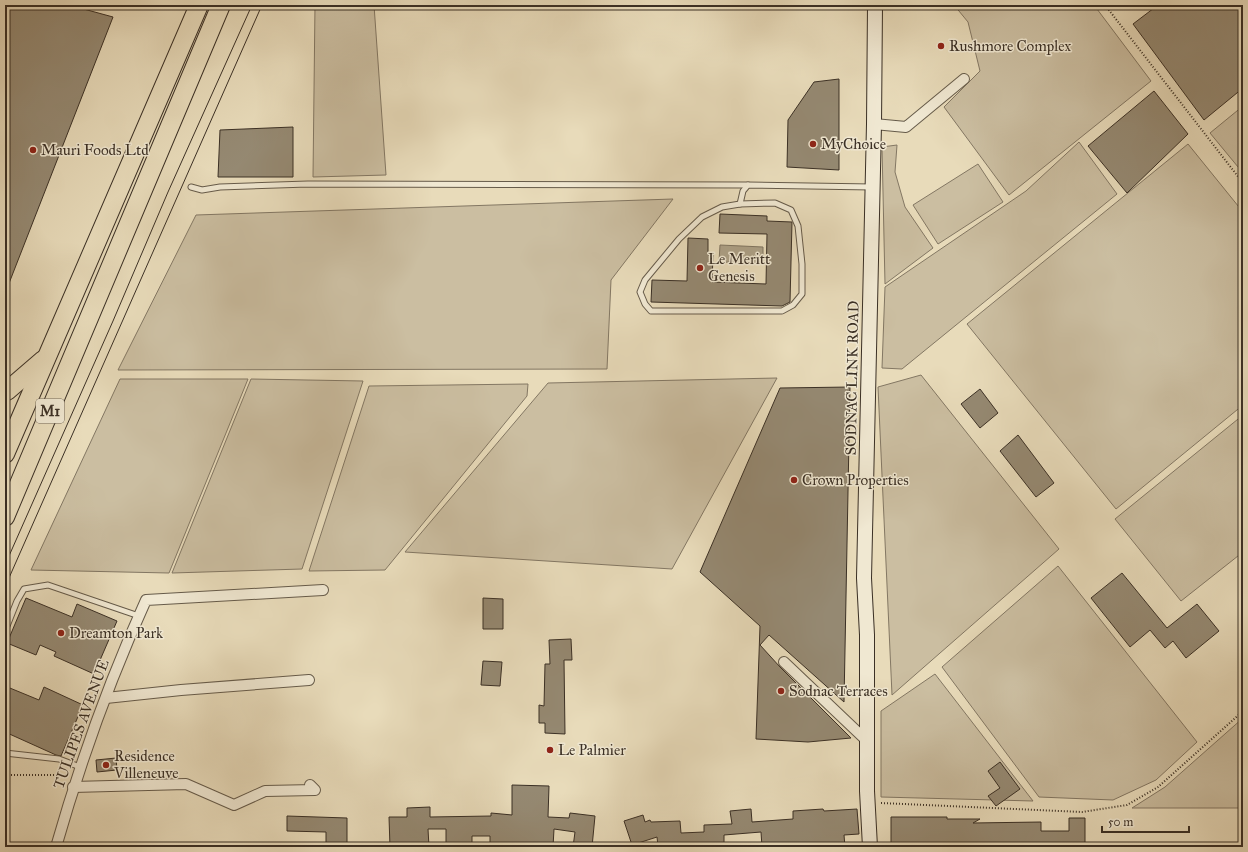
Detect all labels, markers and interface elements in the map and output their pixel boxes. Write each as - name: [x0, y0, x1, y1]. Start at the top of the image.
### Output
- place label: Rushmore Complex: [949, 37, 1071, 55]
- marker: Rushmore Complex: [936, 41, 946, 51]
- place label: MyChoice: [821, 135, 886, 153]
- marker: MyChoice: [808, 139, 818, 149]
- place label: Mauri Foods Ltd: [41, 141, 149, 159]
- marker: Mauri Foods Ltd: [28, 145, 38, 155]
- place label: Le Meritt Genesis: [708, 250, 771, 285]
- marker: Le Meritt Genesis: [695, 263, 705, 273]
- street label: SODNAC LINK ROAD: [842, 300, 862, 456]
- road number: M1: [36, 399, 64, 423]
- place label: Crown Properties: [802, 471, 909, 489]
- marker: Crown Properties: [789, 475, 799, 485]
- place label: Dreamton Park: [69, 624, 163, 642]
- marker: Dreamton Park: [56, 628, 66, 638]
- street label: TULIPES AVENUE: [49, 657, 113, 791]
- place label: Sodnac Terraces: [789, 682, 888, 700]
- marker: Sodnac Terraces: [776, 686, 786, 696]
- place label: Le Palmier: [558, 741, 626, 759]
- marker: Le Palmier: [545, 745, 555, 755]
- place label: Residence Villeneuve: [113, 747, 178, 782]
- marker: Residence Villeneuve: [101, 760, 111, 770]
- scale bar: [1102, 808, 1189, 834]
- text: 50 m: [1108, 815, 1133, 829]

